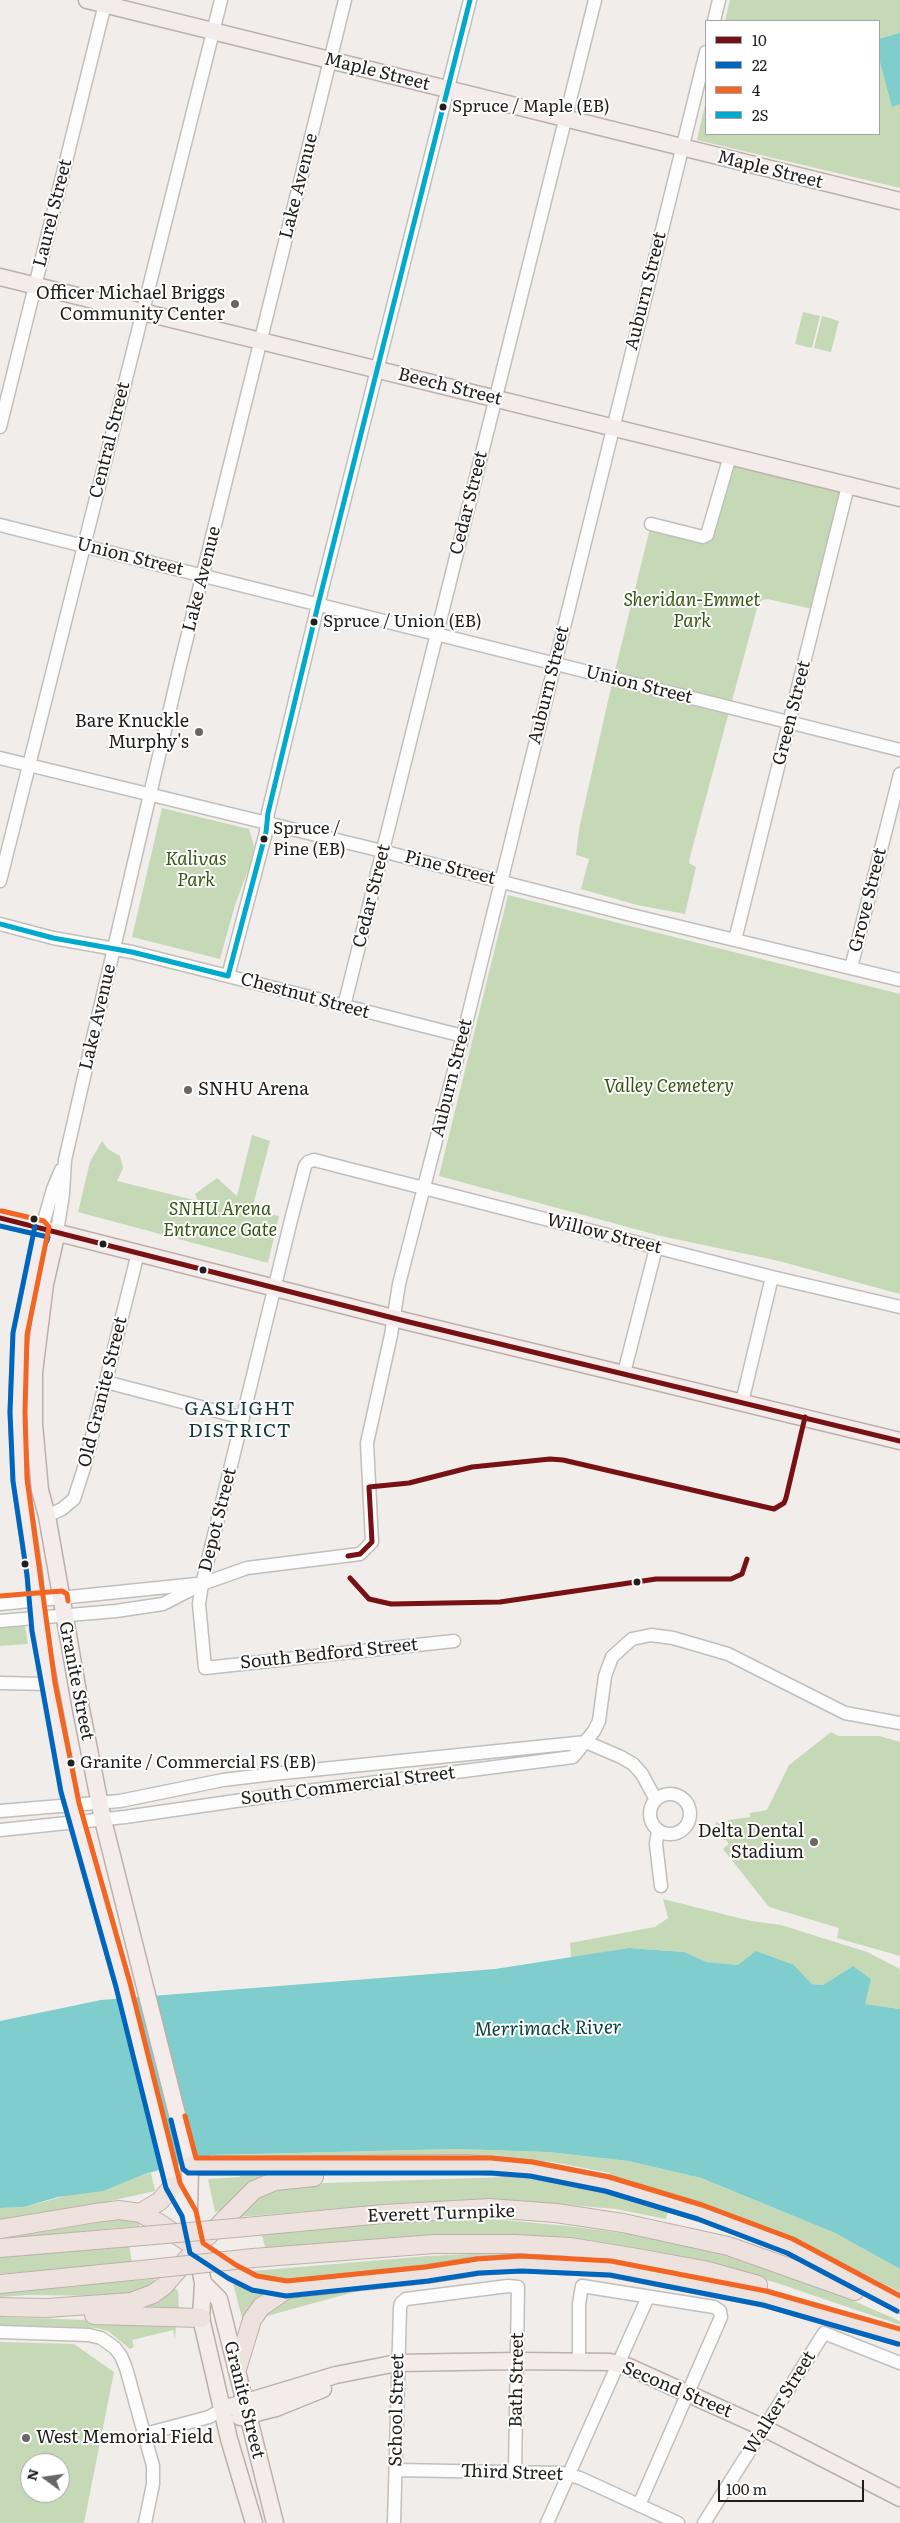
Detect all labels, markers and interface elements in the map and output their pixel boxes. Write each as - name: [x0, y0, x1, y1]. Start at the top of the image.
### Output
- legend: [705, 20, 880, 135]
- text: 10: [752, 28, 767, 51]
- street label: Maple Street: [322, 48, 432, 96]
- text: 22: [752, 53, 767, 76]
- text: 4: [752, 78, 760, 101]
- place label: Spruce / Maple (EB): [452, 97, 610, 117]
- marker: Spruce / Maple (EB): [438, 102, 448, 112]
- text: 2S: [752, 103, 769, 126]
- street label: Lake Avenue: [275, 131, 323, 241]
- street label: Maple Street: [715, 146, 825, 194]
- street label: Laurel Street: [29, 157, 77, 269]
- street label: Auburn Street: [621, 230, 671, 352]
- place label: Officer Michael Briggs Community Center: [36, 283, 225, 326]
- marker: Officer Michael Briggs Community Center: [229, 298, 241, 310]
- street label: Beech Street: [396, 364, 504, 410]
- street label: Central Street: [85, 379, 135, 501]
- street label: Cedar Street: [446, 449, 492, 557]
- street label: Lake Avenue: [178, 524, 226, 634]
- street label: Union Street: [74, 533, 186, 581]
- park label: Sheridan-Emmet Park: [623, 590, 761, 632]
- place label: Spruce / Union (EB): [323, 612, 482, 632]
- marker: Spruce / Union (EB): [309, 617, 319, 627]
- street label: Auburn Street: [524, 624, 574, 746]
- street label: Green Street: [769, 658, 815, 768]
- street label: Union Street: [583, 661, 695, 709]
- place label: Bare Knuckle Murphy's: [75, 711, 189, 754]
- marker: Bare Knuckle Murphy's: [193, 726, 205, 738]
- place label: Spruce / Pine (EB): [273, 819, 346, 859]
- marker: Spruce / Pine (EB): [259, 834, 269, 844]
- street label: Cedar Street: [349, 842, 395, 950]
- street label: Pine Street: [402, 846, 498, 890]
- street label: Grove Street: [845, 846, 891, 954]
- park label: Kalivas Park: [165, 849, 227, 892]
- street label: Lake Avenue: [75, 962, 121, 1072]
- street label: Chestnut Street: [238, 968, 372, 1024]
- street label: Auburn Street: [427, 1017, 477, 1139]
- park label: Valley Cemetery: [604, 1076, 734, 1098]
- place label: SNHU Arena: [198, 1079, 309, 1101]
- marker: SNHU Arena: [182, 1084, 194, 1096]
- park label: SNHU Arena Entrance Gate: [163, 1199, 277, 1242]
- street label: Willow Street: [544, 1209, 664, 1259]
- unlabelled marker: [29, 1214, 39, 1224]
- unlabelled marker: [98, 1239, 108, 1249]
- unlabelled marker: [198, 1265, 208, 1275]
- street label: Old Granite Street: [74, 1314, 132, 1470]
- district label: GASLIGHT DISTRICT: [183, 1398, 297, 1442]
- street label: Depot Street: [195, 1466, 241, 1574]
- unlabelled marker: [20, 1559, 30, 1569]
- unlabelled marker: [632, 1577, 642, 1587]
- street label: Granite Street: [54, 1620, 98, 1742]
- street label: South Bedford Street: [239, 1634, 419, 1674]
- place label: Granite / Commercial FS (EB): [80, 1753, 316, 1773]
- marker: Granite / Commercial FS (EB): [66, 1758, 76, 1768]
- street label: South Commercial Street: [240, 1762, 456, 1810]
- place label: Delta Dental Stadium: [698, 1821, 804, 1864]
- marker: Delta Dental Stadium: [808, 1836, 820, 1848]
- water label: Merrimack River: [474, 2016, 622, 2042]
- street label: Everett Turnpike: [367, 2201, 515, 2227]
- street label: Bath Street: [505, 2332, 529, 2428]
- street label: Granite Street: [219, 2339, 269, 2461]
- street label: Walker Street: [739, 2347, 821, 2459]
- street label: School Street: [385, 2353, 409, 2467]
- street label: Second Street: [619, 2357, 735, 2423]
- place label: West Memorial Field: [36, 2427, 213, 2449]
- marker: West Memorial Field: [20, 2432, 32, 2444]
- north arrow: [20, 2453, 70, 2503]
- street label: Third Street: [460, 2460, 564, 2486]
- text: N: [20, 2466, 43, 2483]
- scale bar: [720, 2470, 866, 2502]
- text: 100 m: [726, 2477, 767, 2500]

